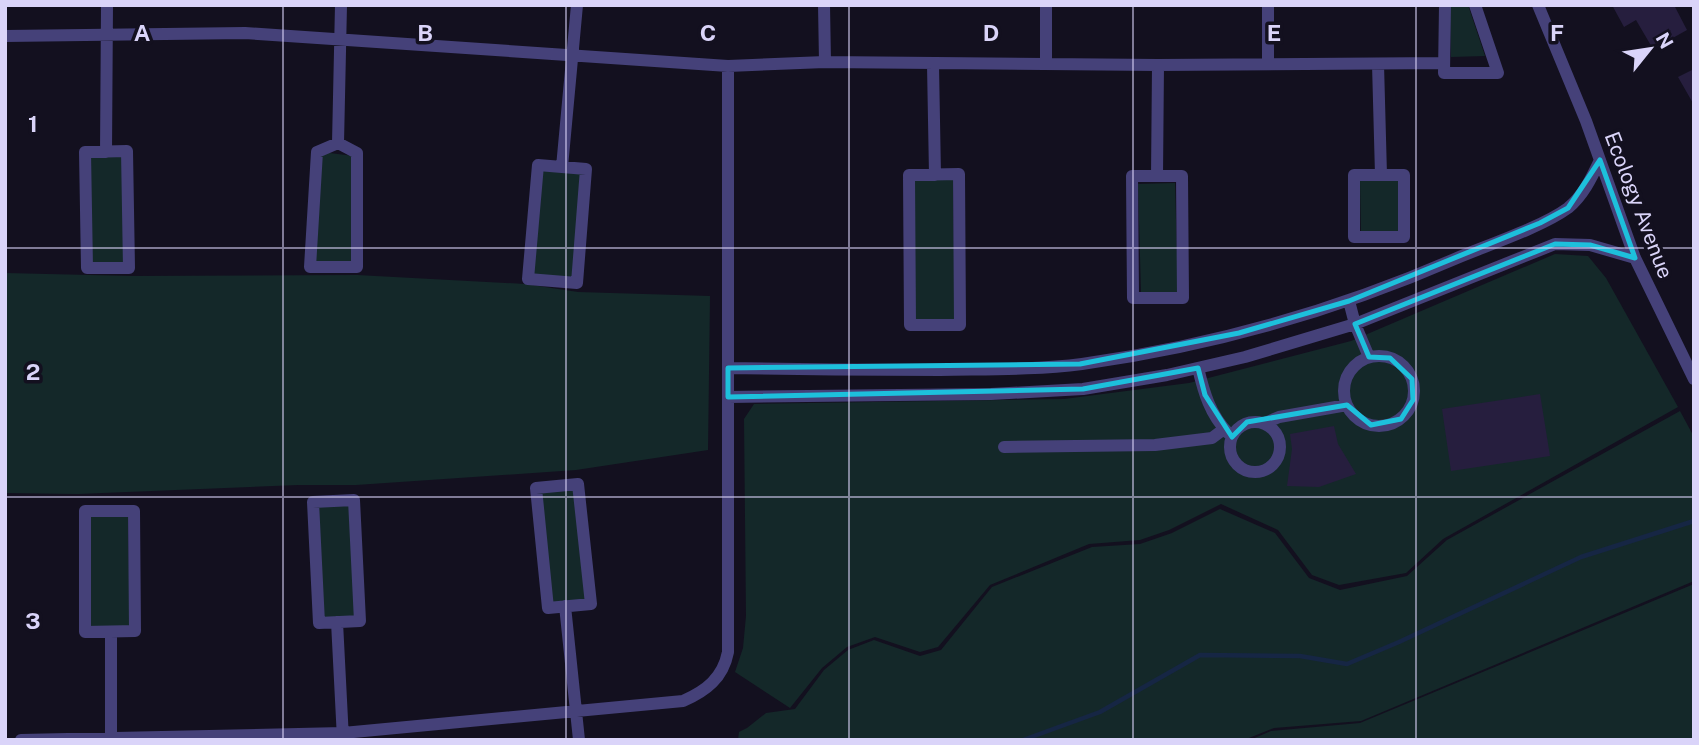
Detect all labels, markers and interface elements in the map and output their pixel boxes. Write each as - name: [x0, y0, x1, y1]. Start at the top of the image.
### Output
- north arrow: [1615, 14, 1685, 84]
- text: A: [134, 19, 151, 46]
- text: B: [417, 19, 433, 46]
- text: C: [700, 19, 716, 46]
- text: D: [983, 19, 999, 46]
- text: E: [1267, 19, 1281, 46]
- text: F: [1550, 19, 1564, 46]
- text: N: [1651, 29, 1678, 52]
- text: 1: [28, 110, 38, 137]
- street label: Ecology Avenue: [1600, 128, 1678, 282]
- text: 2: [26, 358, 40, 385]
- text: 3: [25, 607, 41, 634]

